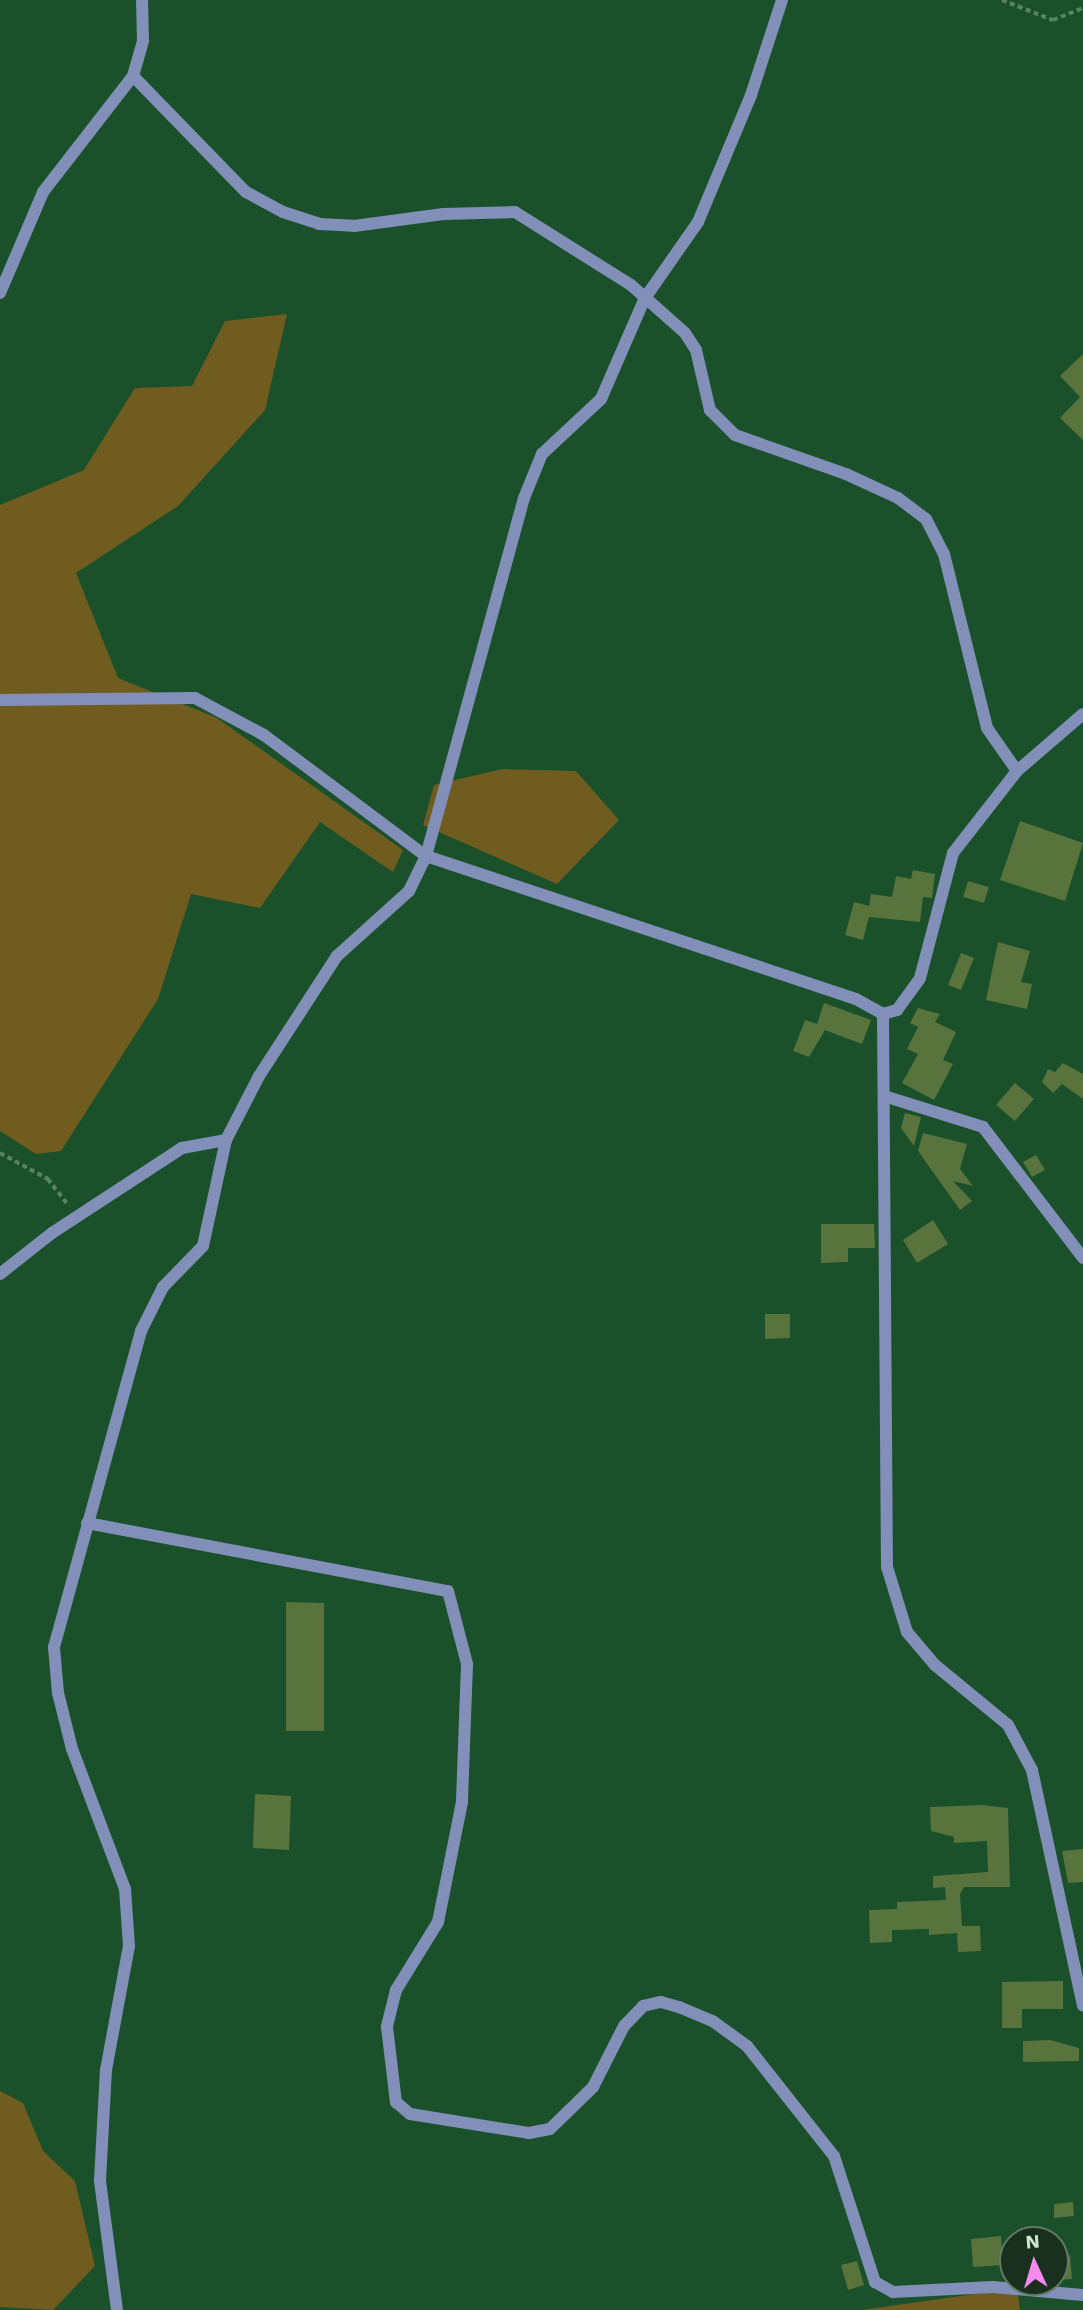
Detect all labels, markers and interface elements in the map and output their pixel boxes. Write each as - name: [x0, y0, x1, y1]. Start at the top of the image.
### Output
- north arrow: [999, 2226, 1069, 2296]
- text: N: [1025, 2230, 1040, 2254]

